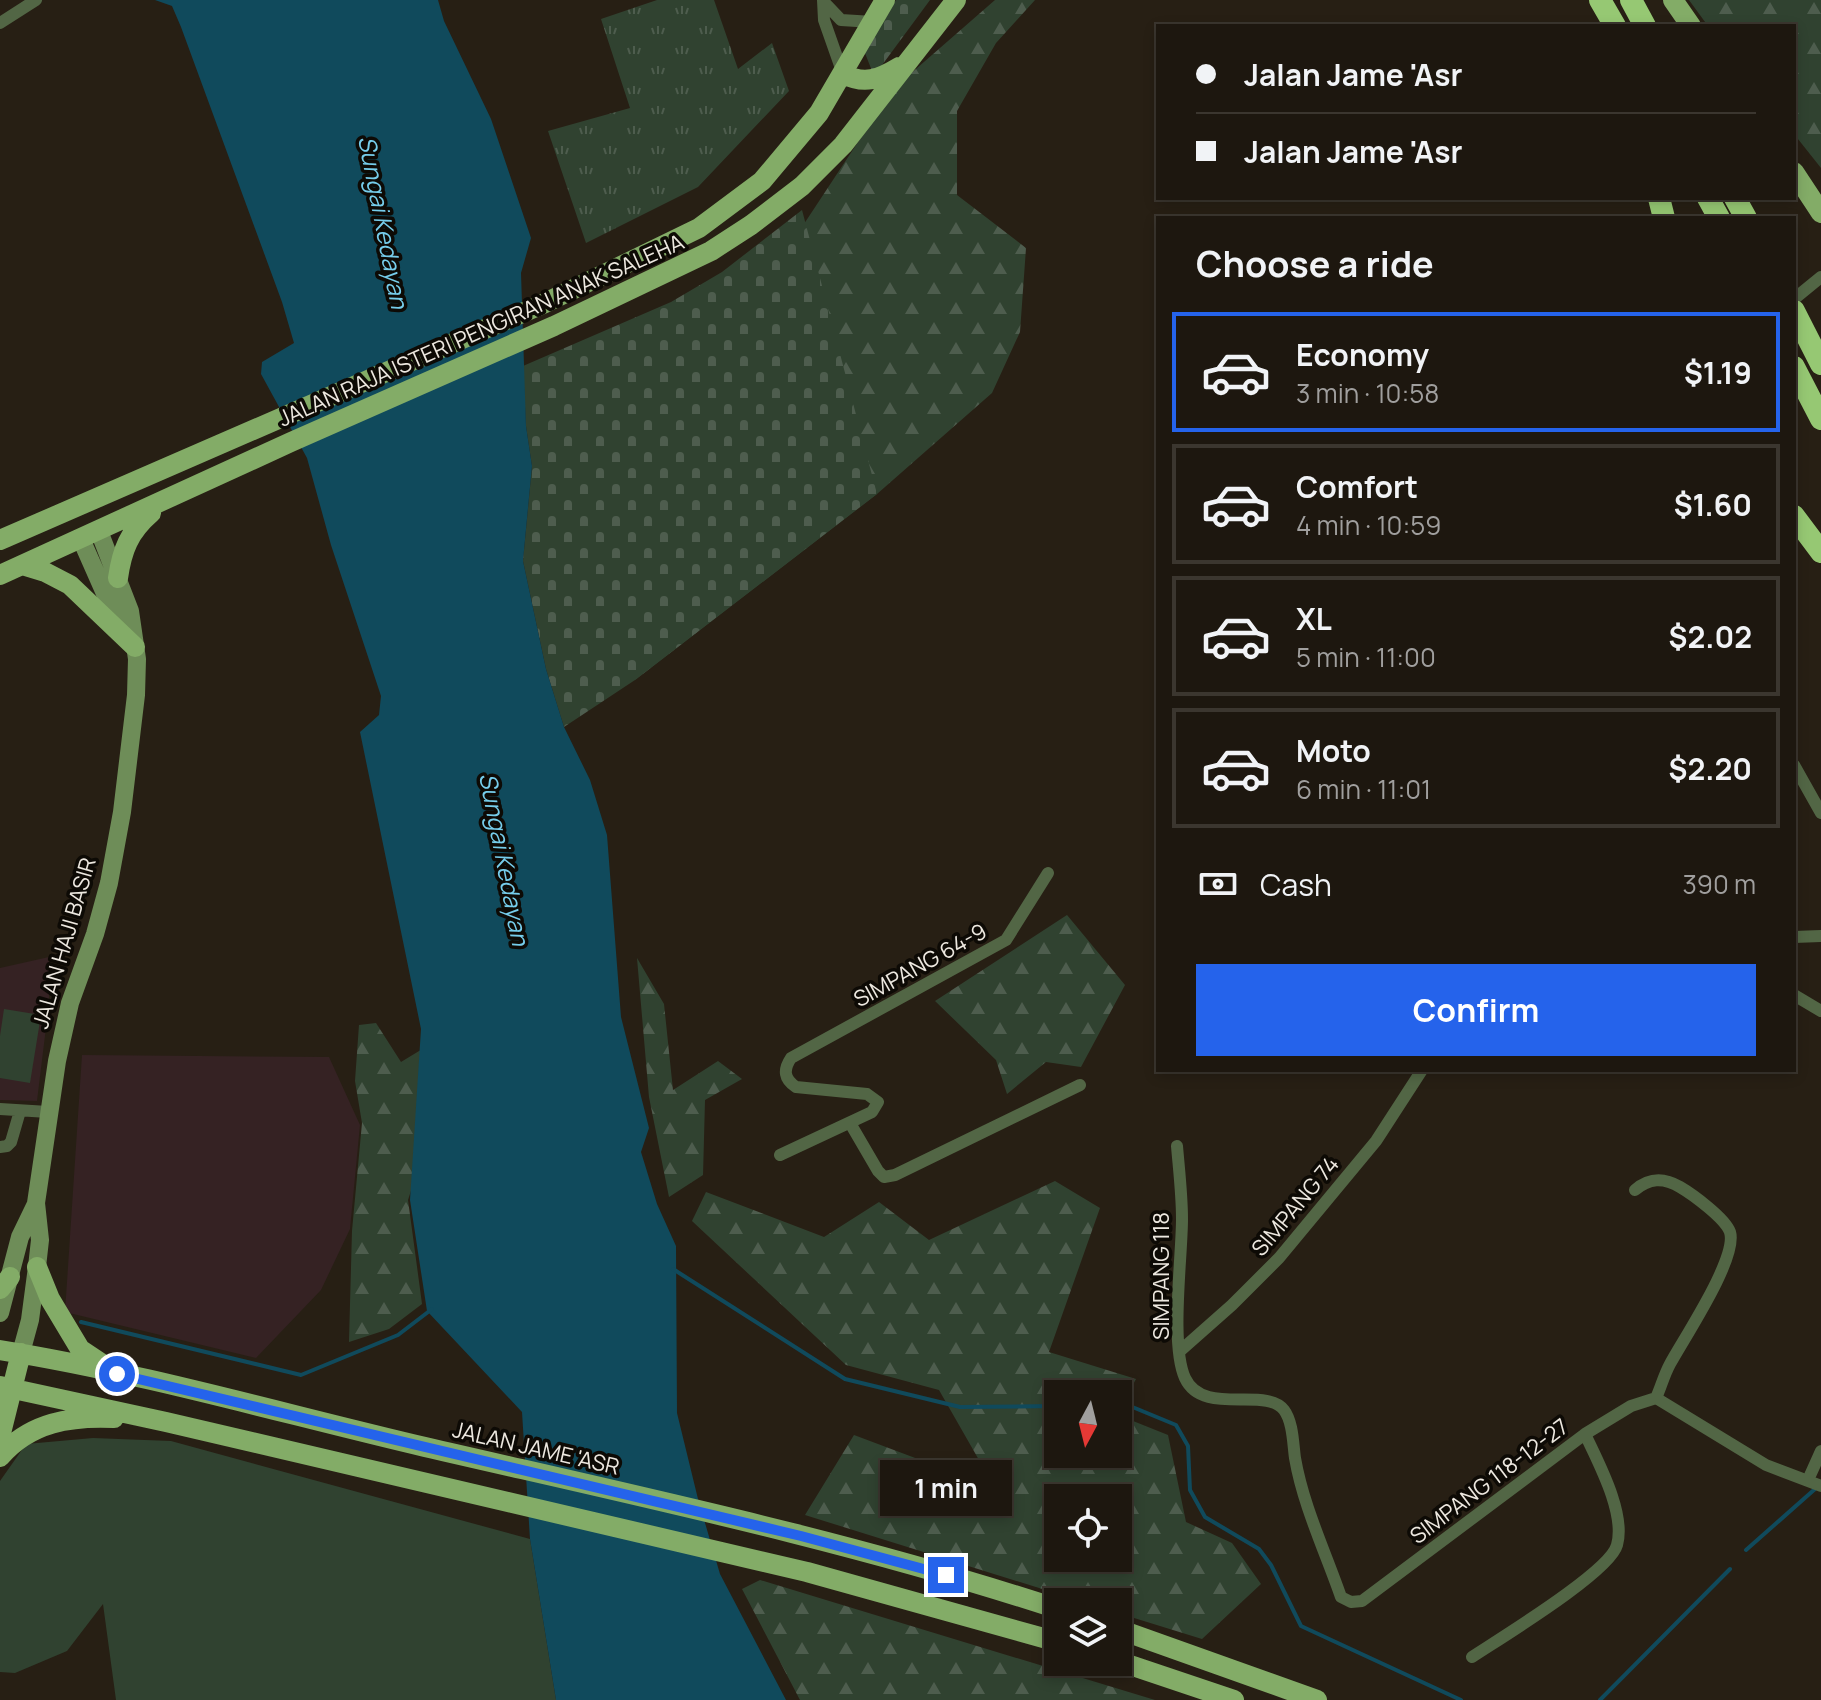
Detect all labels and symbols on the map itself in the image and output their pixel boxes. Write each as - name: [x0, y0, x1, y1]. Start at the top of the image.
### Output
- water label: Sungai Kedayan: [351, 133, 417, 312]
- street label: JALAN RAJA ISTERI PENGIRAN ANAK SALEHA: [273, 227, 689, 433]
- water label: Sungai Kedayan: [472, 770, 538, 949]
- street label: JALAN HAJI BASIR: [25, 854, 103, 1032]
- street label: SIMPANG 64-9: [848, 916, 992, 1014]
- street label: SIMPANG 74: [1244, 1150, 1346, 1262]
- street label: SIMPANG 118: [1146, 1212, 1176, 1340]
- route start: [99, 1356, 135, 1392]
- north arrow: [1044, 1380, 1132, 1468]
- street label: SIMPANG 118-12-27: [1404, 1411, 1574, 1551]
- street label: JALAN JAME 'ASR: [450, 1414, 622, 1482]
- callout: 1 min: [880, 1459, 1012, 1515]
- route end: [928, 1557, 964, 1593]

